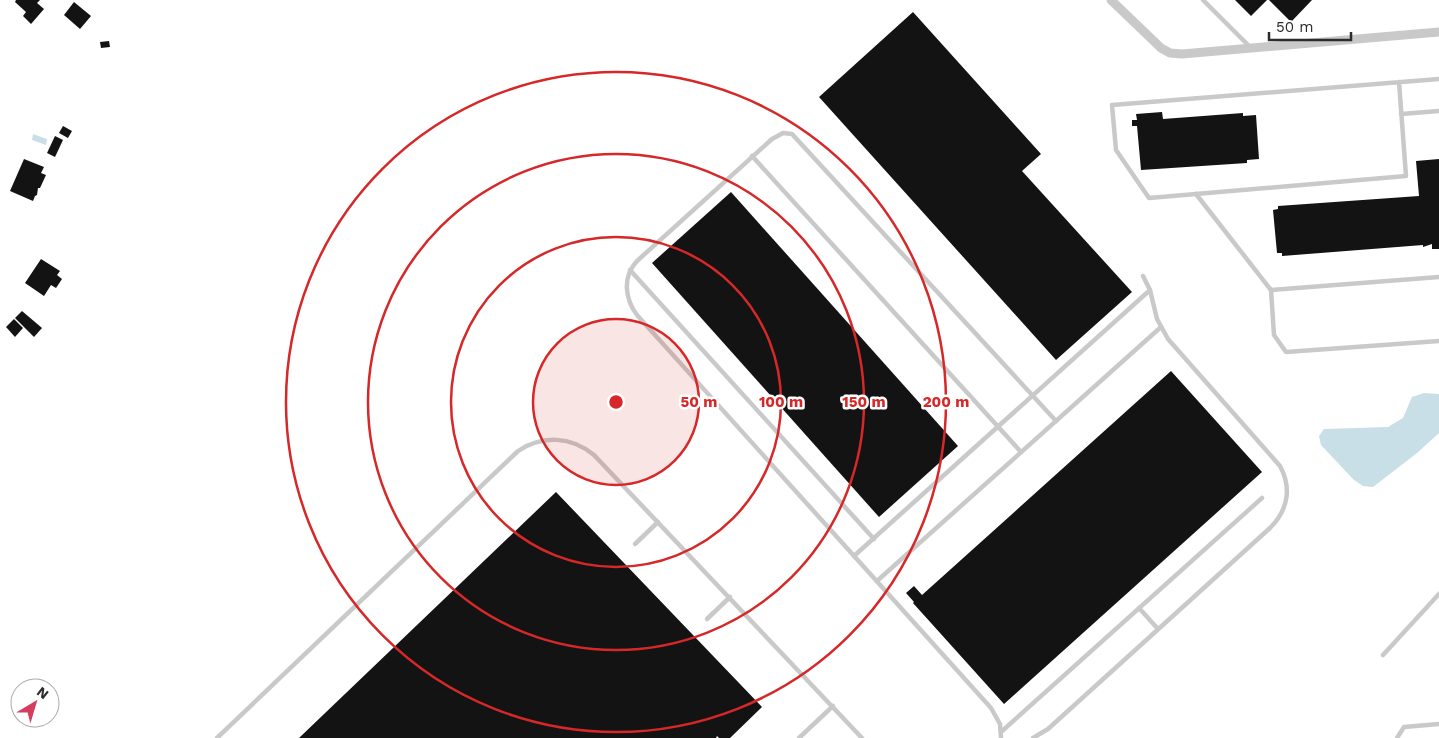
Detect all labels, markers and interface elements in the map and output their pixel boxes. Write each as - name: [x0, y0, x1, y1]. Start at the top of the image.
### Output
- scale bar: [1269, 10, 1352, 42]
- text: 50 m: [1276, 18, 1313, 36]
- centre of rings: [607, 393, 625, 411]
- text: 50 m: [681, 393, 717, 411]
- text: 100 m: [759, 393, 803, 411]
- text: 150 m: [842, 393, 886, 411]
- text: 200 m: [923, 393, 969, 411]
- north arrow: [10, 678, 60, 728]
- text: N: [34, 683, 52, 702]

